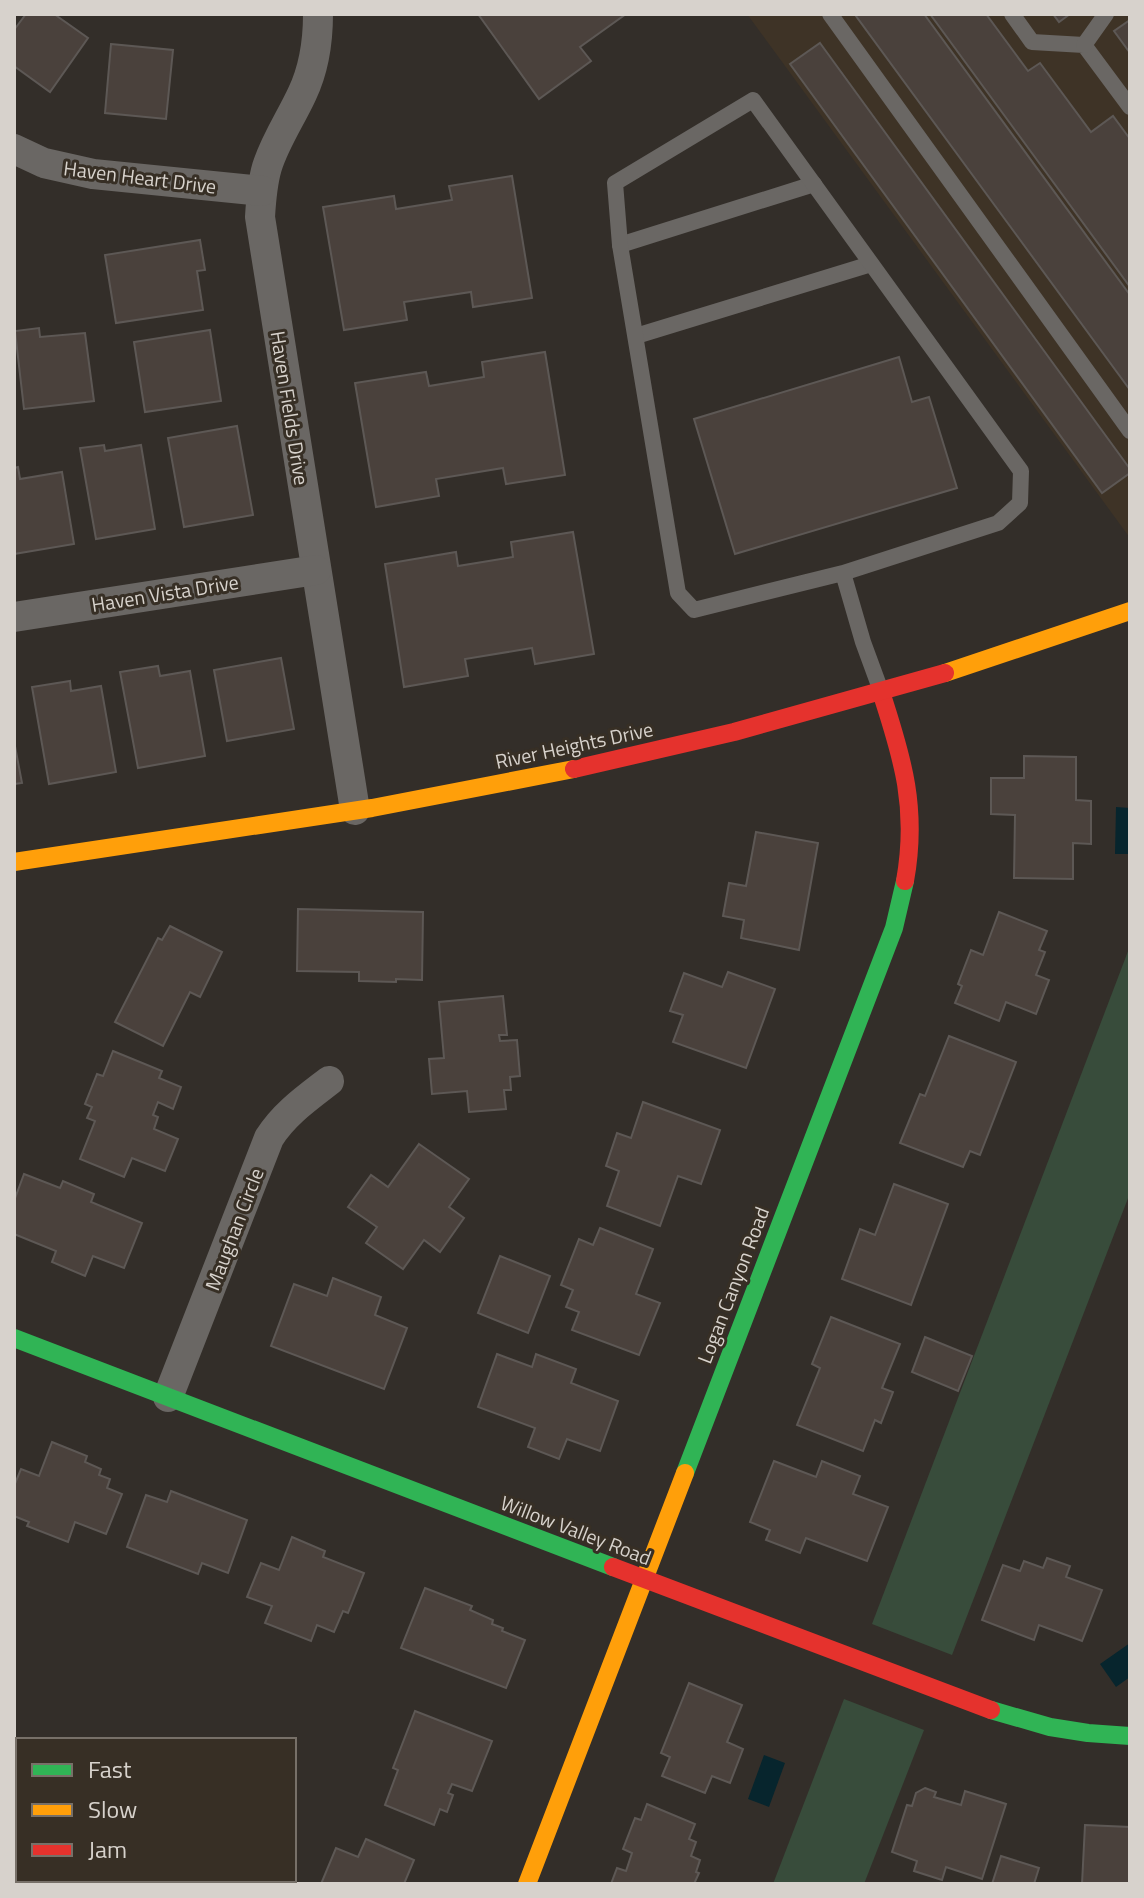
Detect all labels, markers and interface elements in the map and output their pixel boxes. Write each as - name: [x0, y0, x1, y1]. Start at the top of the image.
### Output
- street label: Haven Heart Drive: [62, 152, 218, 202]
- street label: Haven Fields Drive: [263, 329, 317, 487]
- street label: Haven Vista Drive: [89, 566, 241, 620]
- street label: River Heights Drive: [492, 713, 656, 777]
- street label: Maughan Circle: [196, 1163, 272, 1295]
- street label: Logan Canyon Road: [689, 1202, 777, 1368]
- street label: Willow Valley Road: [496, 1487, 656, 1573]
- legend: [16, 1738, 296, 1882]
- text: Fast: [88, 1751, 132, 1787]
- text: Slow: [88, 1791, 137, 1827]
- text: Jam: [88, 1831, 127, 1867]

